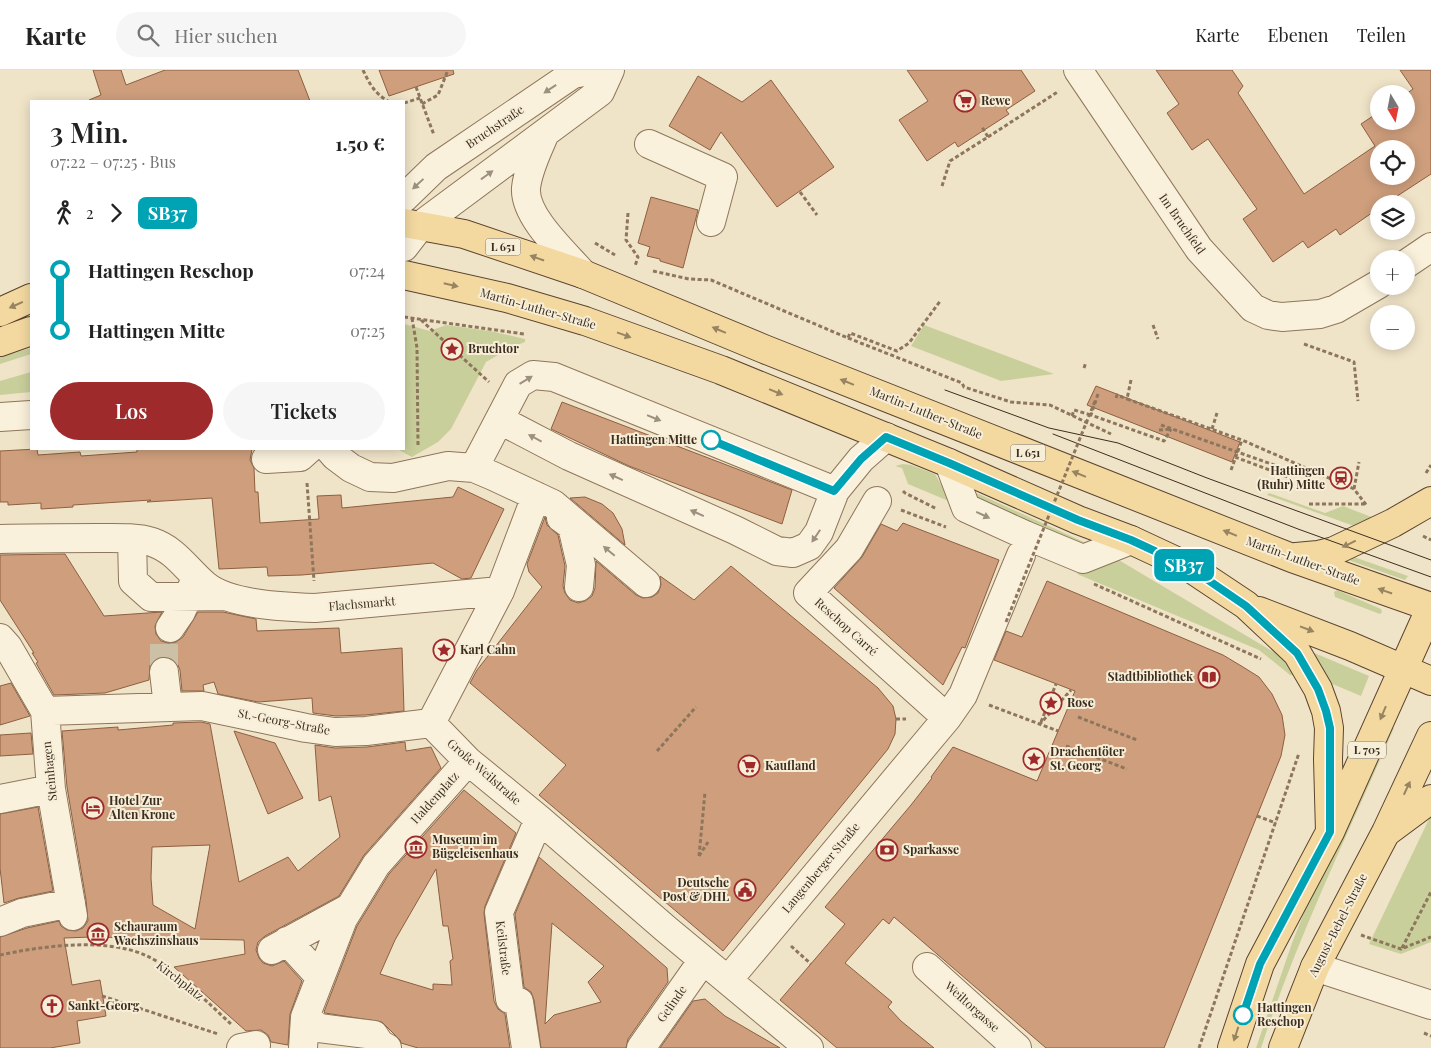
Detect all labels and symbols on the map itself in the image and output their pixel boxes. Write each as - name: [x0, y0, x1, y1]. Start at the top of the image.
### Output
- one-way arrow: [543, 85, 557, 94]
- north arrow: [1370, 85, 1415, 130]
- supermarket icon: Rewe: [953, 89, 977, 113]
- place label: Rewe: [981, 92, 1011, 108]
- street label: Bruchstraße: [462, 101, 527, 151]
- one-way arrow: [480, 169, 493, 180]
- one-way arrow: [413, 178, 425, 190]
- street label: Im Bruchfeld: [1156, 190, 1210, 257]
- road number: L 651: [486, 238, 520, 256]
- one-way arrow: [529, 254, 544, 262]
- one-way arrow: [444, 281, 459, 289]
- street label: Martin-Luther-Straße: [478, 284, 598, 332]
- one-way arrow: [9, 301, 23, 309]
- one-way arrow: [712, 326, 726, 334]
- one-way arrow: [617, 331, 632, 339]
- place icon: Bruchtor: [440, 337, 464, 361]
- place label: Bruchtor: [468, 340, 519, 356]
- one-way arrow: [519, 375, 532, 384]
- one-way arrow: [839, 377, 854, 385]
- street label: Martin-Luther-Straße: [868, 382, 985, 442]
- one-way arrow: [769, 389, 783, 397]
- one-way arrow: [647, 414, 662, 422]
- marker: Hattingen Mitte: [701, 430, 721, 450]
- place label: Hattingen Mitte: [610, 431, 697, 447]
- one-way arrow: [527, 434, 542, 442]
- road number: L 651: [1010, 444, 1046, 462]
- place label: Hattingen (Ruhr) Mitte: [1257, 462, 1326, 492]
- station icon: Hattingen (Ruhr) Mitte: [1329, 466, 1353, 490]
- one-way arrow: [1072, 469, 1086, 477]
- one-way arrow: [609, 473, 623, 481]
- one-way arrow: [690, 509, 704, 517]
- one-way arrow: [976, 512, 990, 520]
- one-way arrow: [811, 529, 821, 543]
- one-way arrow: [1223, 529, 1237, 537]
- street label: Martin-Luther-Straße: [1244, 532, 1362, 588]
- one-way arrow: [1342, 540, 1356, 548]
- one-way arrow: [603, 546, 616, 557]
- line badge: SB37: [1149, 549, 1219, 581]
- one-way arrow: [1377, 587, 1392, 595]
- street label: Flachsmarkt: [328, 592, 397, 614]
- street label: Reschop Carré: [812, 594, 882, 659]
- one-way arrow: [1300, 626, 1315, 634]
- place icon: Karl Cahn: [432, 638, 456, 662]
- place label: Karl Cahn: [460, 641, 517, 657]
- library icon: Stadtbibliothek: [1197, 665, 1221, 689]
- place label: Stadtbibliothek: [1108, 668, 1194, 684]
- place icon: Rose: [1039, 691, 1063, 715]
- place label: Rose: [1067, 694, 1094, 710]
- street label: St.-Georg-Straße: [237, 704, 332, 738]
- one-way arrow: [1379, 706, 1387, 720]
- street label: Große Weilstraße: [444, 735, 525, 808]
- street label: Steinhagen: [38, 740, 60, 802]
- road number: L 705: [1348, 742, 1386, 758]
- place label: Drachentöter St. Georg: [1050, 743, 1125, 773]
- place icon: Drachentöter St. Georg: [1022, 747, 1046, 771]
- supermarket icon: Kaufland: [737, 754, 761, 778]
- place label: Kaufland: [765, 757, 816, 773]
- street label: Haldenplatz: [407, 768, 462, 827]
- one-way arrow: [1403, 781, 1411, 795]
- place label: Hotel Zur Alten Krone: [108, 792, 175, 822]
- hotel icon: Hotel Zur Alten Krone: [81, 796, 105, 820]
- street label: Langenberger Straße: [778, 819, 863, 916]
- place label: Museum im Bügeleisenhaus: [432, 831, 519, 861]
- museum icon: Museum im Bügeleisenhaus: [404, 835, 428, 859]
- bank icon: Sparkasse: [875, 838, 899, 862]
- place label: Sparkasse: [903, 841, 959, 857]
- street label: August-Bebel-Straße: [1304, 870, 1370, 980]
- place label: Deutsche Post & DHL: [663, 874, 730, 904]
- public building icon: Deutsche Post & DHL: [733, 878, 757, 902]
- place label: Schauraum Wachszinshaus: [113, 918, 199, 948]
- street label: Keilstraße: [493, 920, 515, 976]
- museum icon: Schauraum Wachszinshaus: [86, 922, 110, 946]
- street label: Kirchplatz: [154, 957, 208, 1004]
- street label: Weiltorgasse: [941, 977, 1003, 1035]
- street label: Gelinde: [653, 982, 690, 1025]
- church icon: Sankt-Georg: [40, 994, 64, 1018]
- place label: Sankt-Georg: [68, 997, 140, 1013]
- place label: Hattingen Reschop: [1257, 999, 1312, 1029]
- marker: Hattingen Reschop: [1233, 1005, 1253, 1025]
- one-way arrow: [1232, 1027, 1240, 1042]

